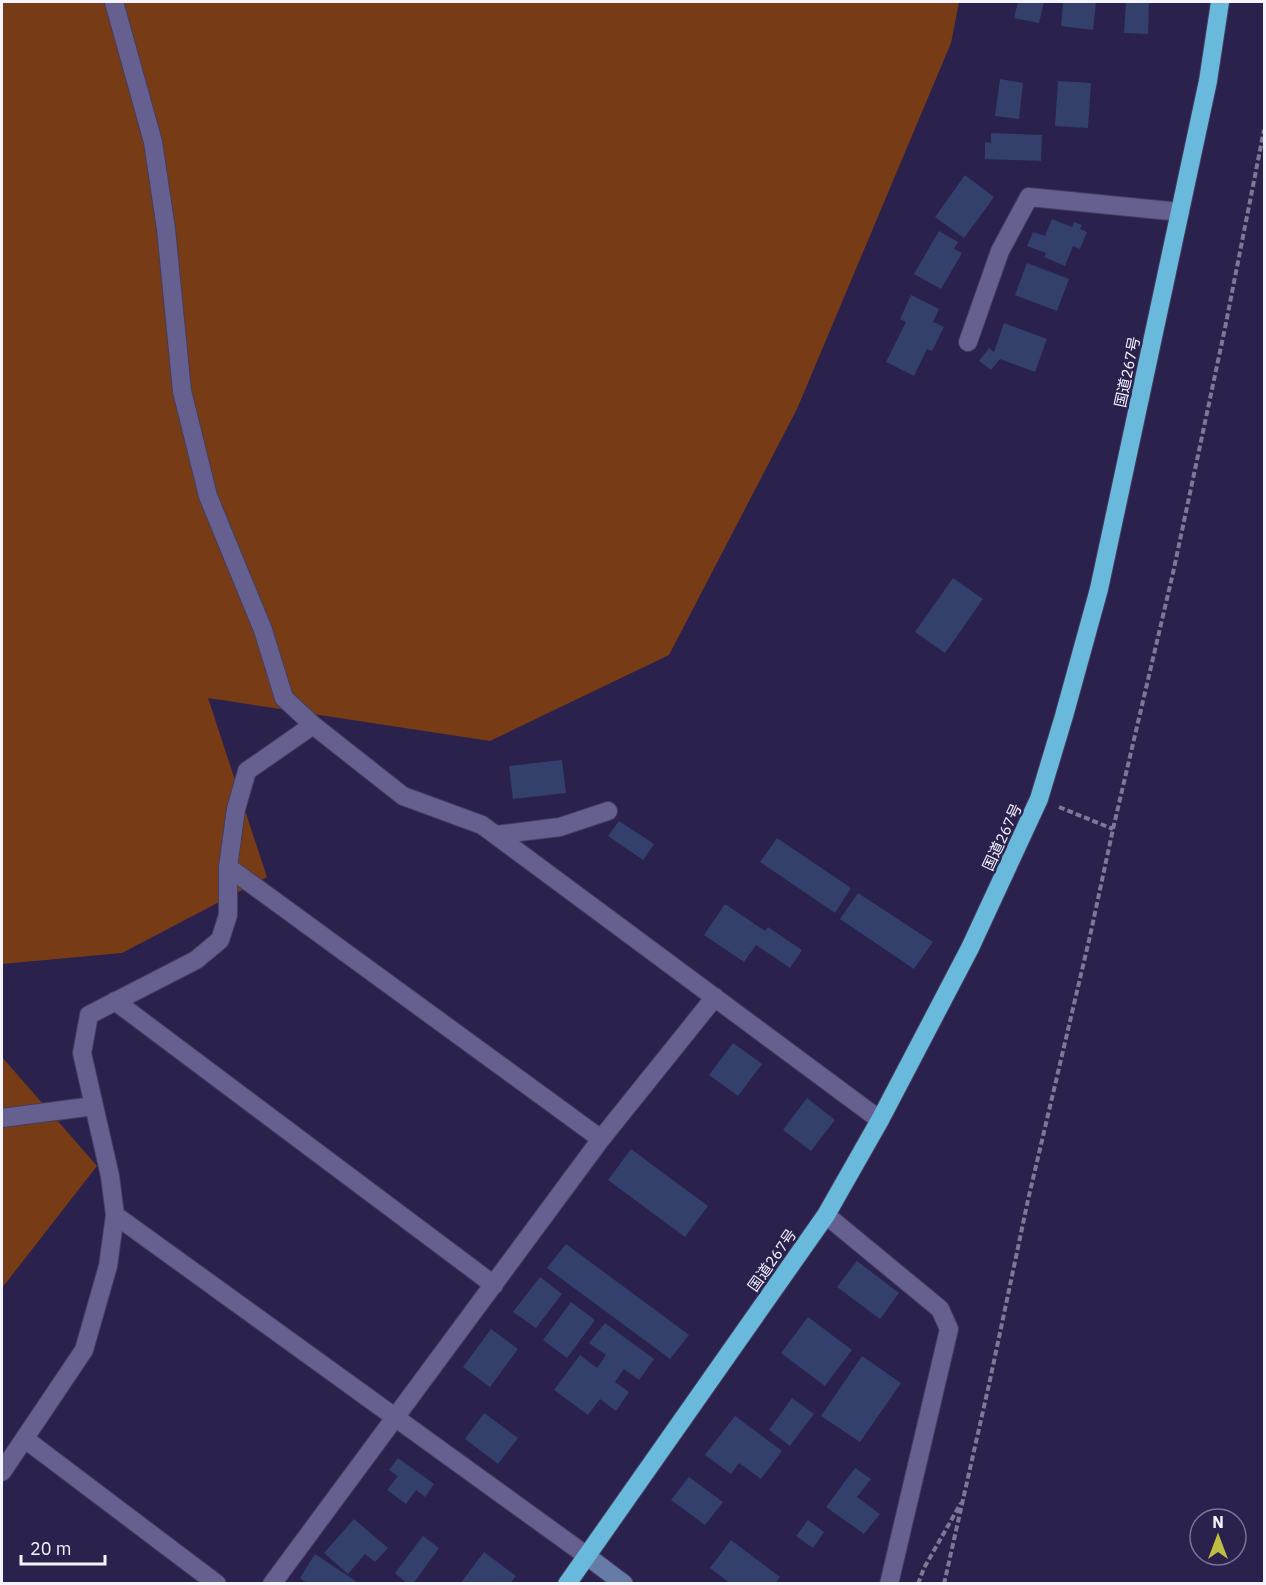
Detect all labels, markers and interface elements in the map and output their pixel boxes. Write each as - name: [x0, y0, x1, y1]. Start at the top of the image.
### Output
- street label: 国道267号: [1110, 335, 1144, 409]
- street label: 国道267号: [978, 800, 1026, 874]
- street label: 国道267号: [744, 1225, 800, 1295]
- north arrow: [1188, 1507, 1248, 1567]
- text: N: [1212, 1512, 1224, 1532]
- scale bar: [21, 1528, 105, 1566]
- text: 20 m: [30, 1537, 72, 1560]

